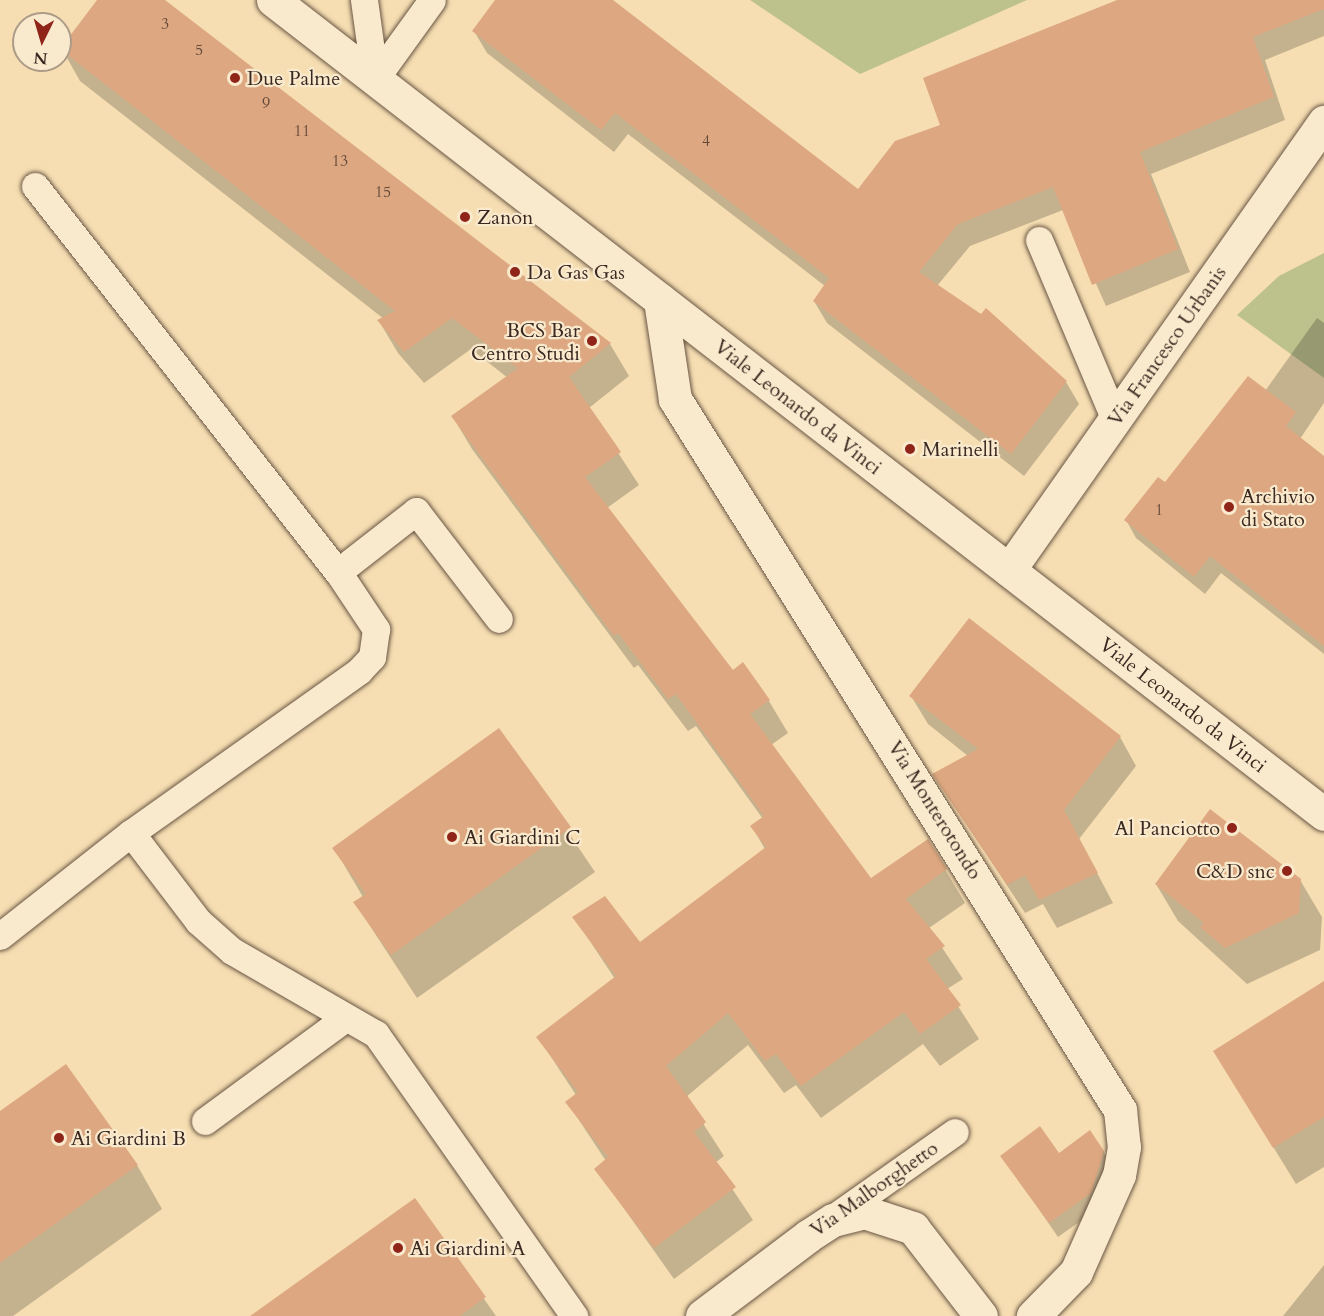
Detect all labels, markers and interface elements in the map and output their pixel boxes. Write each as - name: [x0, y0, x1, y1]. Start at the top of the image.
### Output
- north arrow: [12, 12, 72, 72]
- house number: 3: [161, 14, 169, 34]
- house number: 5: [195, 40, 203, 60]
- text: N: [33, 46, 48, 70]
- place label: Due Palme: [247, 66, 340, 90]
- marker: Due Palme: [228, 71, 242, 85]
- house number: 9: [262, 93, 270, 113]
- house number: 11: [294, 121, 310, 141]
- house number: 4: [702, 131, 710, 151]
- house number: 13: [332, 151, 348, 171]
- house number: 15: [375, 182, 391, 202]
- place label: Zanon: [477, 205, 533, 229]
- marker: Zanon: [458, 210, 472, 224]
- place label: Da Gas Gas: [527, 260, 625, 284]
- street label: Via Francesco Urbanis: [1103, 261, 1231, 431]
- marker: Da Gas Gas: [508, 265, 522, 279]
- place label: BCS Bar Centro Studi: [471, 318, 580, 365]
- marker: BCS Bar Centro Studi: [585, 334, 599, 348]
- street label: Viale Leonardo da Vinci: [710, 334, 886, 480]
- place label: Marinelli: [922, 437, 999, 461]
- marker: Marinelli: [903, 442, 917, 456]
- place label: Archivio di Stato: [1241, 484, 1315, 531]
- house number: 1: [1155, 500, 1163, 520]
- marker: Archivio di Stato: [1222, 500, 1236, 514]
- street label: Viale Leonardo da Vinci: [1095, 632, 1271, 778]
- street label: Via Monterotondo: [883, 736, 987, 884]
- place label: Al Panciotto: [1114, 816, 1220, 840]
- marker: Al Panciotto: [1225, 821, 1239, 835]
- place label: Ai Giardini C: [464, 825, 581, 849]
- marker: Ai Giardini C: [445, 830, 459, 844]
- place label: C&D snc: [1196, 859, 1275, 883]
- marker: C&D snc: [1280, 864, 1294, 878]
- place label: Ai Giardini B: [71, 1126, 186, 1150]
- marker: Ai Giardini B: [52, 1131, 66, 1145]
- street label: Via Malborghetto: [805, 1136, 943, 1242]
- place label: Ai Giardini A: [410, 1236, 525, 1260]
- marker: Ai Giardini A: [391, 1241, 405, 1255]

